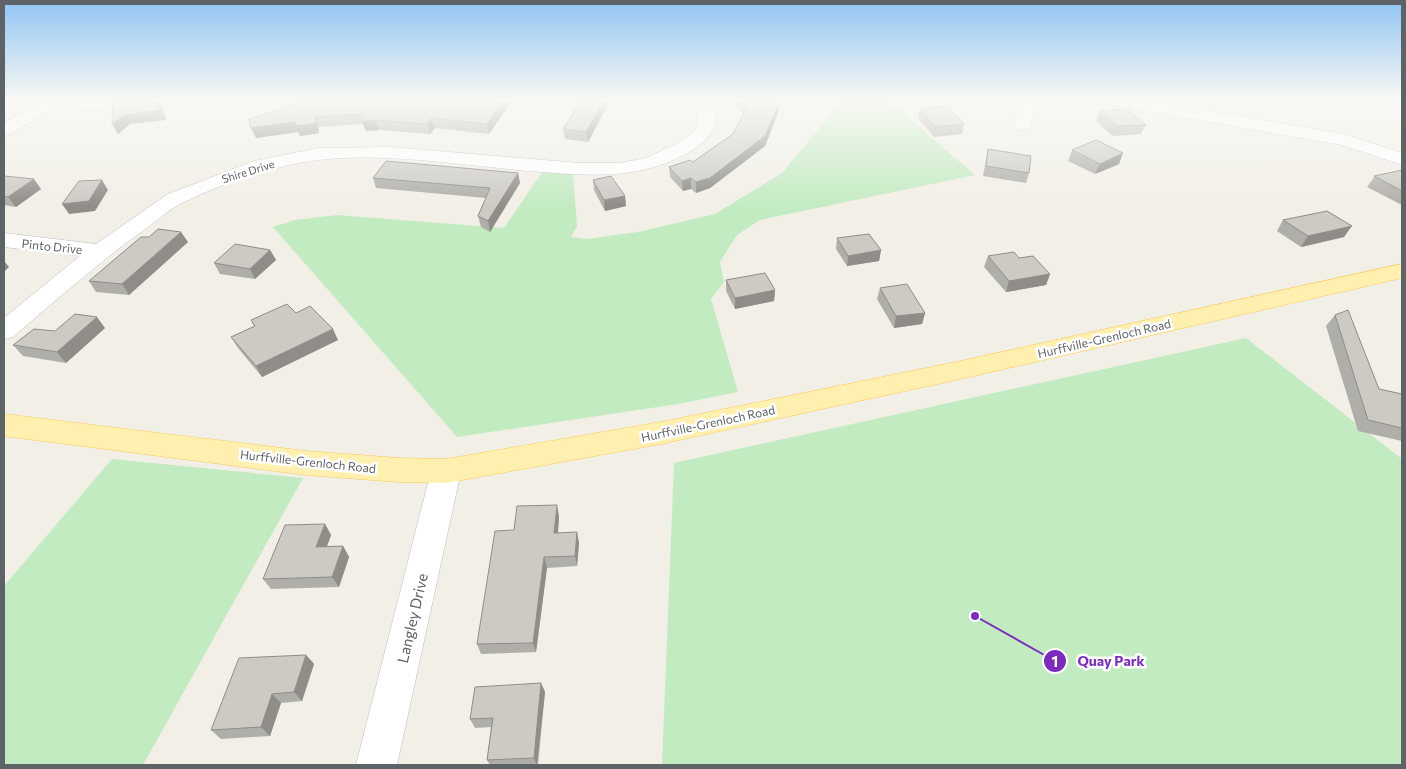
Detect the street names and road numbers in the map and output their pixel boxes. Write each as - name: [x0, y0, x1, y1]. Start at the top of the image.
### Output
- street label: Shire Drive: [220, 157, 276, 185]
- street label: Pinto Drive: [21, 236, 83, 256]
- street label: Hurffville-Grenloch Road: [1036, 316, 1172, 360]
- street label: Hurffville-Grenloch Road: [640, 402, 776, 444]
- street label: Hurffville-Grenloch Road: [239, 447, 377, 475]
- street label: Langley Drive: [393, 571, 431, 665]

